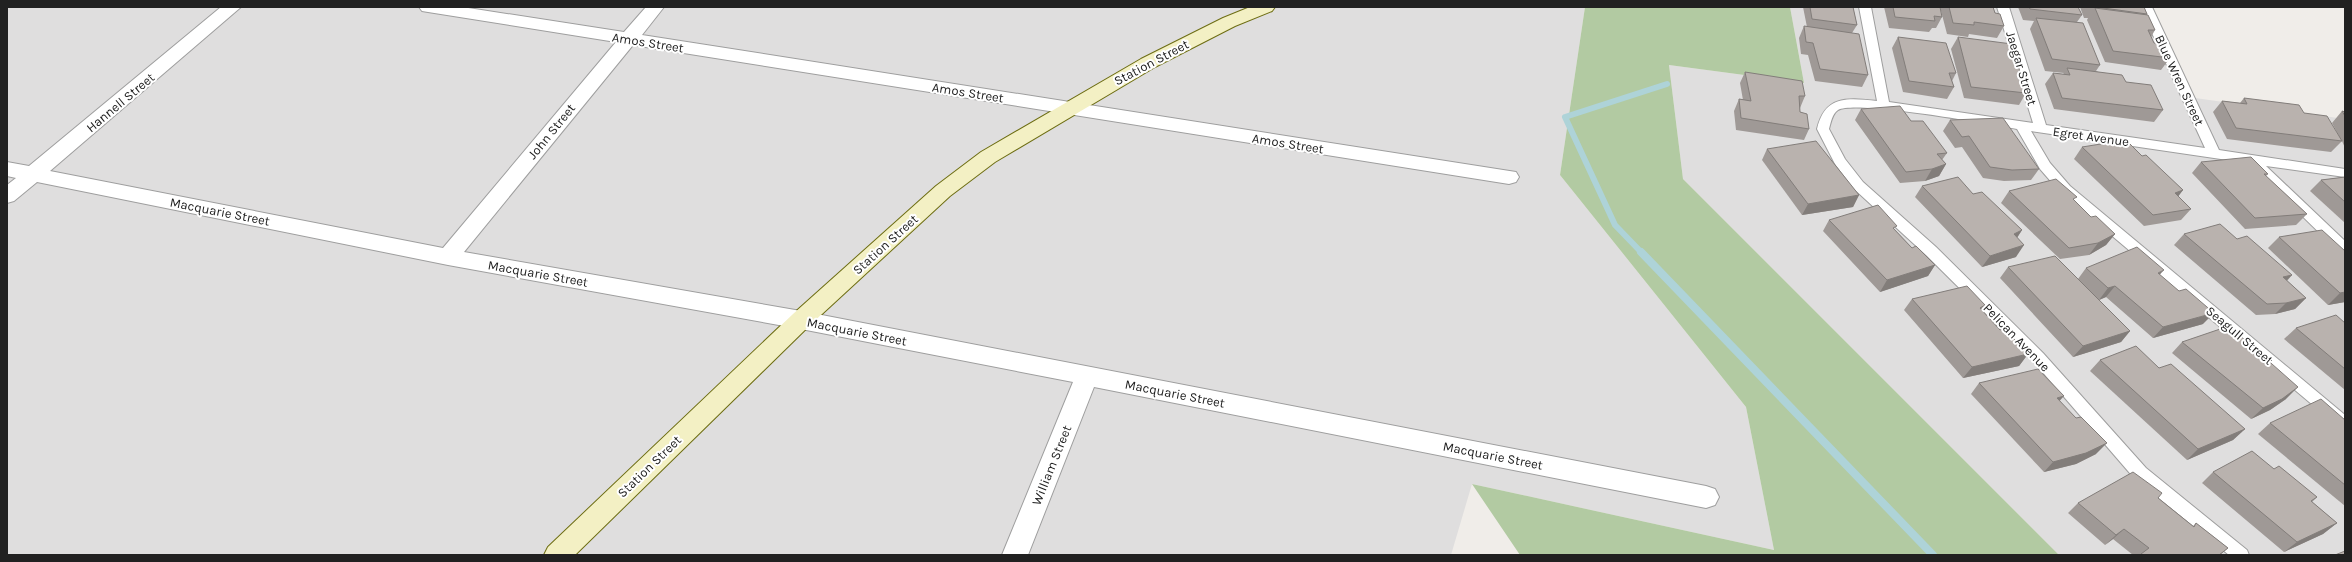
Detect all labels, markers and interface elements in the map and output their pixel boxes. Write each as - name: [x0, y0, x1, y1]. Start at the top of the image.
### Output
- street label: Amos Street: [611, 29, 685, 56]
- street label: Jaegar Street: [2003, 29, 2040, 107]
- street label: Blue Wren Street: [2152, 32, 2207, 128]
- street label: Station Street: [1111, 36, 1191, 88]
- street label: Hannell Street: [83, 69, 157, 135]
- street label: Amos Street: [931, 79, 1005, 106]
- street label: John Street: [525, 101, 578, 162]
- street label: Egret Avenue: [2052, 124, 2130, 149]
- street label: Amos Street: [1251, 130, 1325, 157]
- street label: Macquarie Street: [168, 194, 271, 230]
- street label: Station Street: [850, 211, 921, 278]
- street label: Macquarie Street: [486, 257, 589, 291]
- street label: Pelican Avenue: [1980, 300, 2053, 375]
- street label: Seagull Street: [2203, 303, 2276, 368]
- street label: Macquarie Street: [805, 314, 908, 350]
- street label: Macquarie Street: [1123, 376, 1226, 412]
- street label: William Street: [1029, 423, 1074, 507]
- street label: Station Street: [615, 432, 684, 500]
- street label: Macquarie Street: [1441, 438, 1544, 474]

